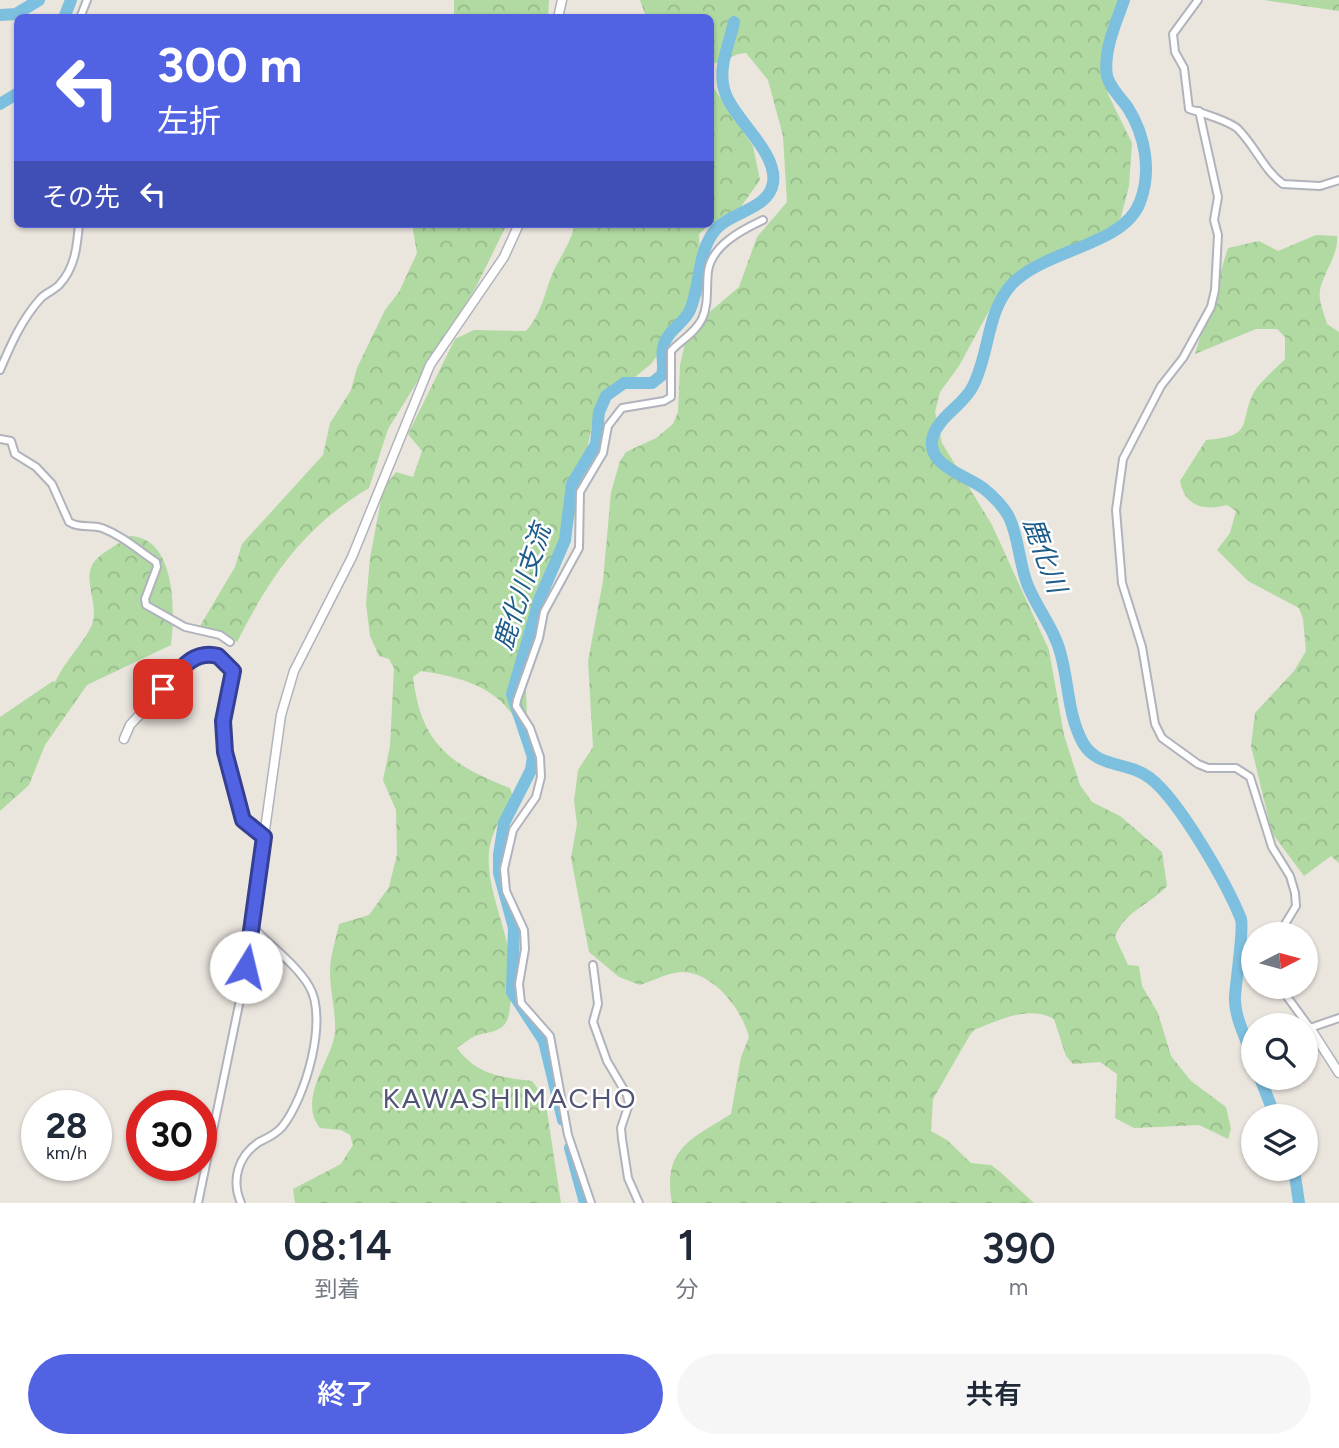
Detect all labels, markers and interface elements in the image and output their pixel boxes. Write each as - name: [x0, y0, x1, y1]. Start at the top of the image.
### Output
- text: 300 m: [157, 35, 302, 94]
- icon: left: [42, 42, 133, 133]
- text: 左折: [157, 102, 221, 140]
- icon: left: [134, 175, 172, 213]
- text: その先: [42, 181, 120, 213]
- water label: 鹿化川: [1017, 513, 1074, 600]
- water label: 鹿化川支流: [487, 516, 559, 654]
- pin: [133, 659, 193, 719]
- icon: arrive: [144, 670, 182, 708]
- north arrow: [1241, 922, 1318, 999]
- map controls: [1241, 922, 1318, 1181]
- position arrow: [209, 930, 283, 1004]
- button: search: [1241, 1013, 1318, 1090]
- district label: KAWASHIMACHO: [383, 1081, 637, 1115]
- speed limit sign: 30: [126, 1090, 217, 1181]
- button: layers: [1241, 1104, 1318, 1181]
- text: 28: [46, 1105, 87, 1147]
- text: km/h: [46, 1142, 87, 1164]
- text: 08:14: [283, 1220, 392, 1271]
- text: 1: [678, 1220, 695, 1271]
- text: 390: [981, 1223, 1056, 1274]
- text: m: [1009, 1273, 1028, 1301]
- text: 到着: [315, 1275, 361, 1303]
- text: 分: [675, 1275, 698, 1303]
- button: 終了: [28, 1354, 663, 1434]
- button: 共有: [677, 1354, 1311, 1434]

